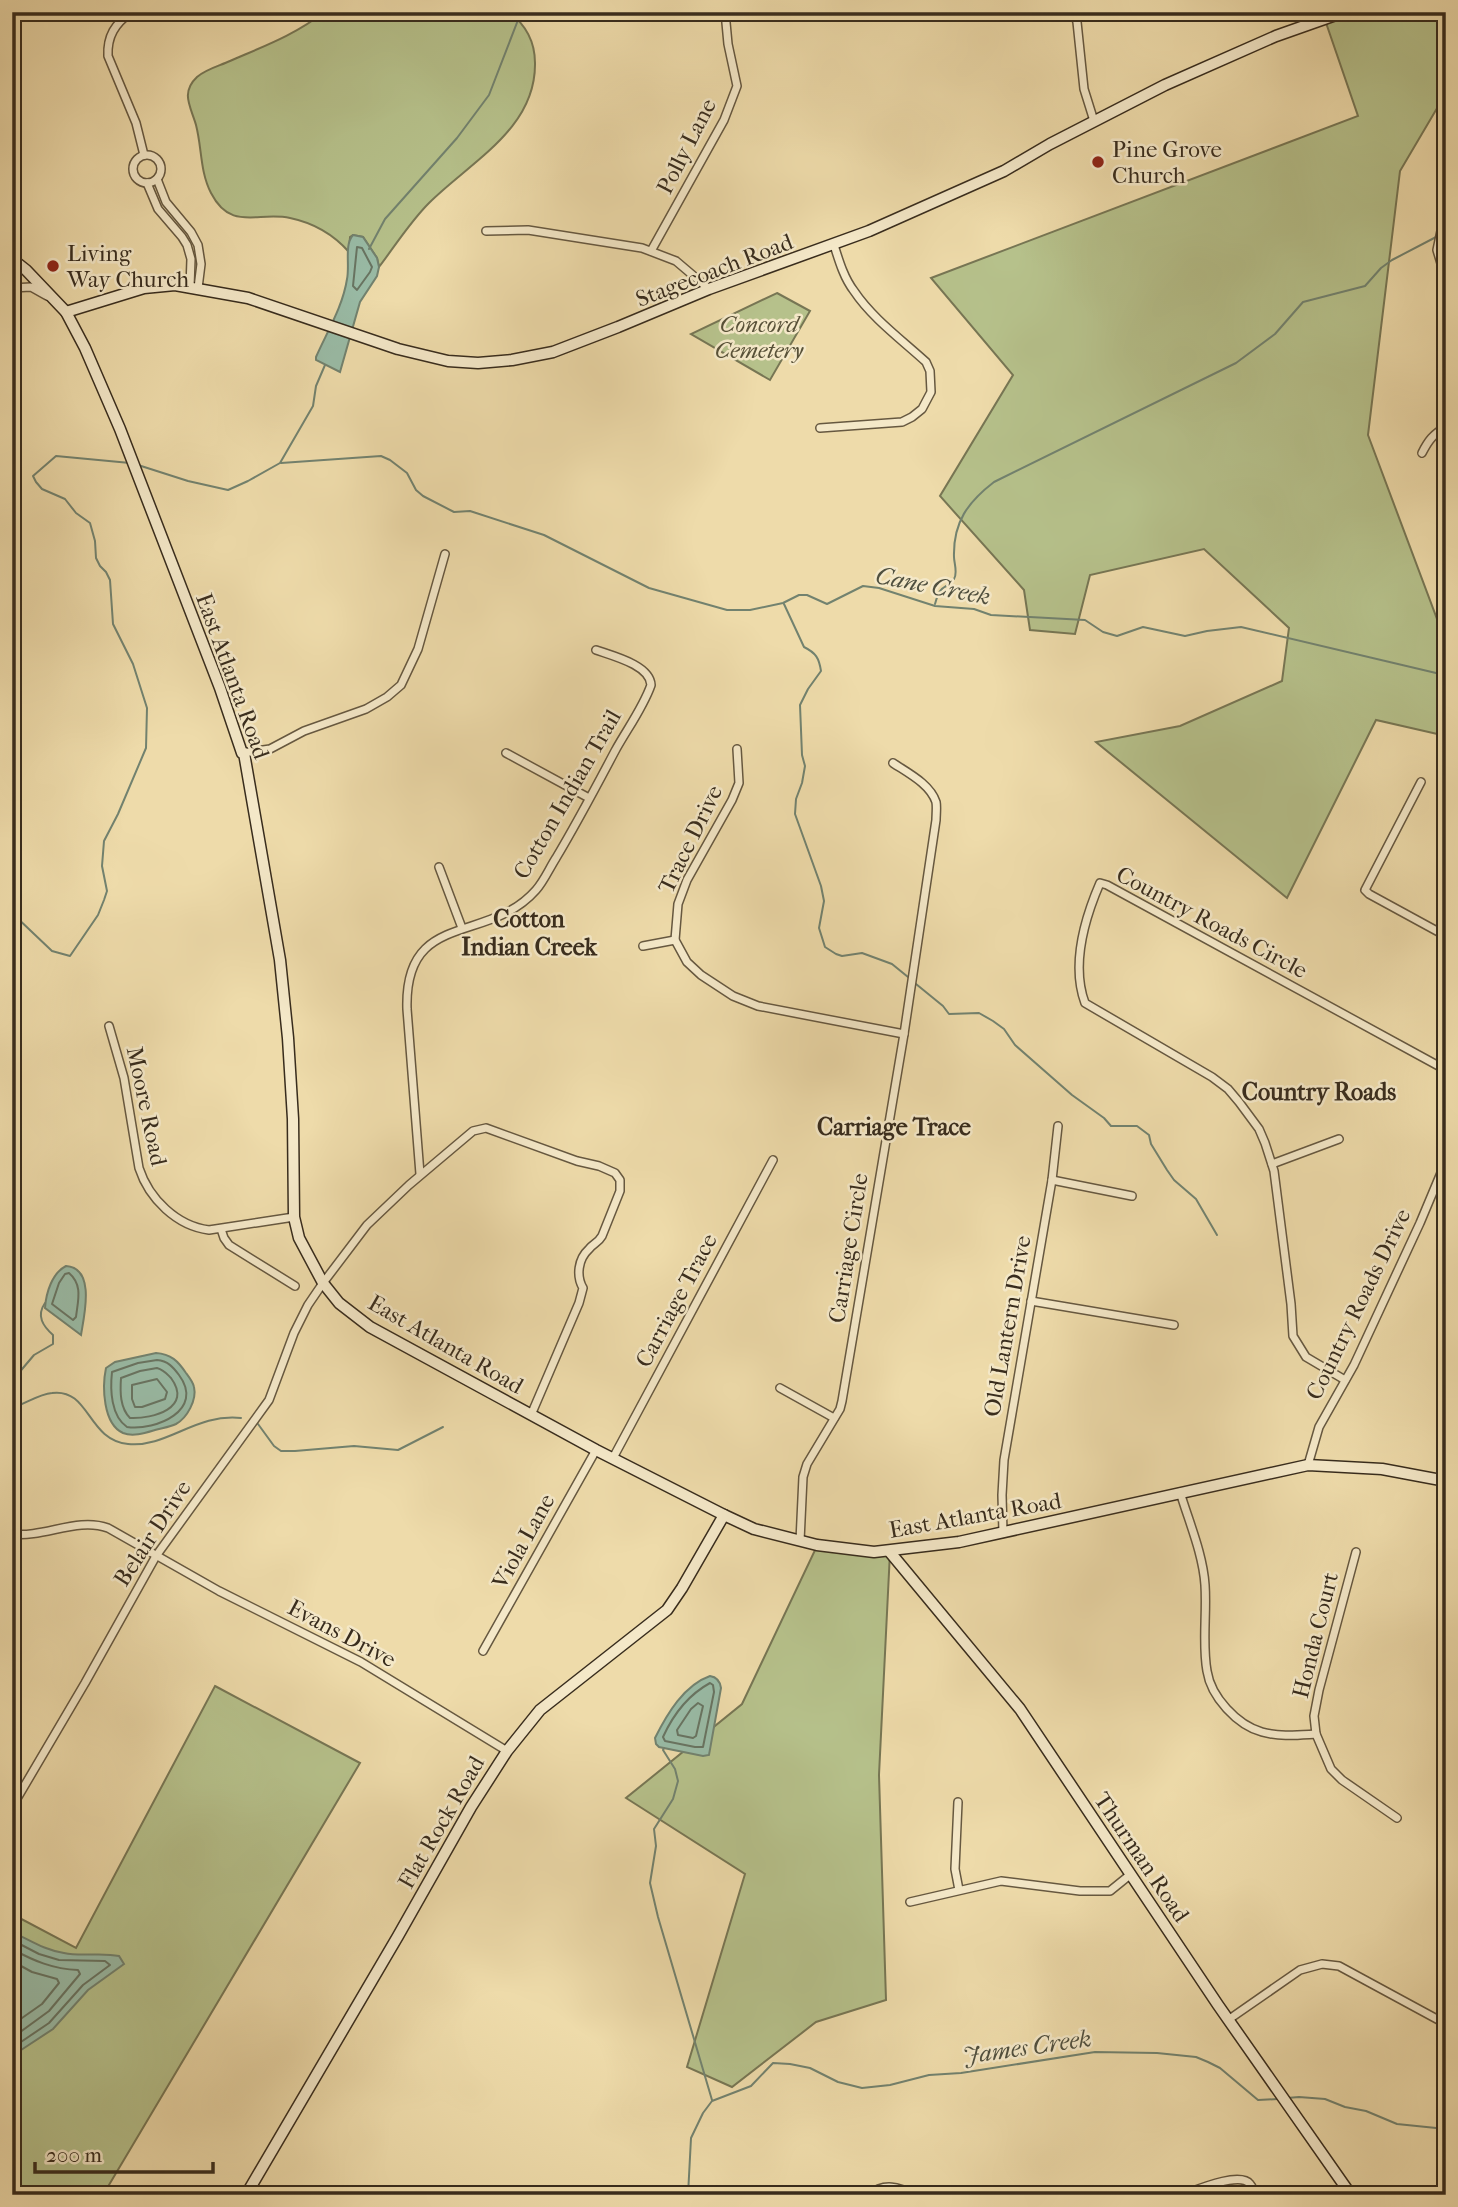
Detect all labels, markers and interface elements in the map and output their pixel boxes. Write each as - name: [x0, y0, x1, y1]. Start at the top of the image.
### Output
- street label: Polly Lane: [651, 94, 722, 198]
- place label: Pine Grove Church: [1112, 136, 1222, 189]
- marker: Pine Grove Church: [1090, 154, 1106, 170]
- street label: Stagecoach Road: [632, 228, 797, 313]
- place label: Living Way Church: [66, 240, 189, 293]
- marker: Living Way Church: [45, 258, 61, 274]
- park label: Concord Cemetery: [715, 311, 804, 364]
- water label: Cane Creek: [873, 561, 993, 611]
- street label: East Atlanta Road: [190, 590, 275, 763]
- street label: Cotton Indian Trail: [508, 704, 627, 884]
- street label: Trace Drive: [653, 781, 728, 898]
- street label: Country Roads Circle: [1112, 861, 1312, 984]
- district label: Cotton Indian Creek: [461, 905, 597, 961]
- street label: Moore Road: [121, 1044, 172, 1169]
- district label: Country Roads: [1242, 1078, 1396, 1106]
- district label: Carriage Trace: [817, 1113, 971, 1141]
- street label: Carriage Circle: [823, 1171, 874, 1325]
- street label: Country Roads Drive: [1300, 1204, 1416, 1404]
- street label: Carriage Trace: [630, 1229, 723, 1372]
- street label: Old Lantern Drive: [978, 1233, 1037, 1419]
- street label: East Atlanta Road: [363, 1289, 528, 1400]
- street label: Belair Drive: [108, 1475, 197, 1591]
- street label: East Atlanta Road: [887, 1487, 1064, 1544]
- street label: Viola Lane: [486, 1489, 560, 1594]
- street label: Honda Court: [1287, 1569, 1344, 1701]
- street label: Evans Drive: [283, 1594, 400, 1673]
- street label: Flat Rock Road: [393, 1751, 491, 1893]
- street label: Thurman Road: [1088, 1787, 1195, 1928]
- water label: James Creek: [961, 2024, 1093, 2070]
- scale bar: [35, 2130, 214, 2174]
- text: 200 m: [46, 2143, 102, 2167]

